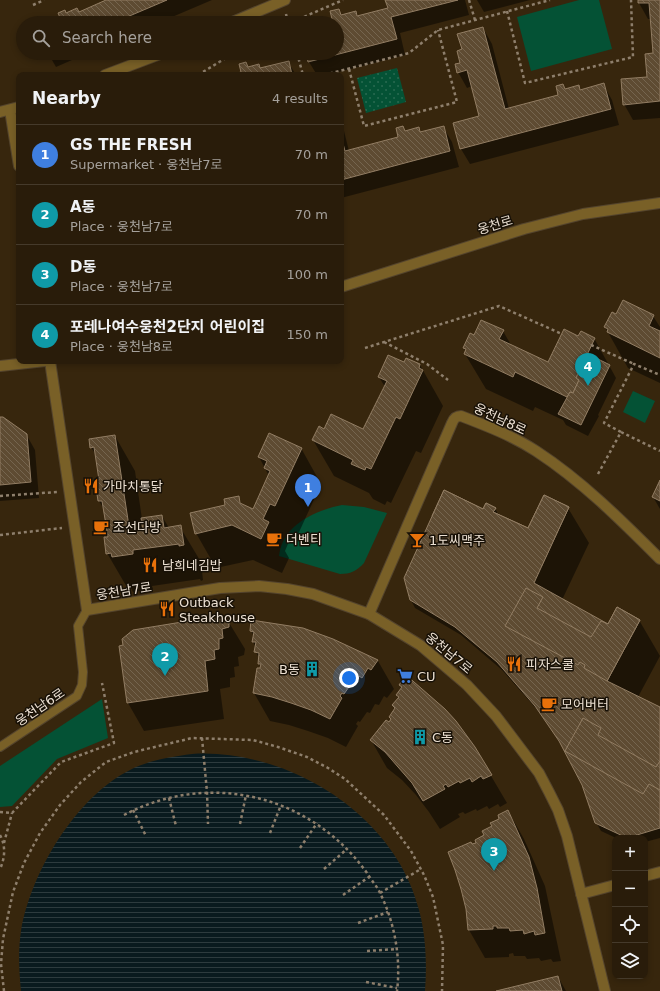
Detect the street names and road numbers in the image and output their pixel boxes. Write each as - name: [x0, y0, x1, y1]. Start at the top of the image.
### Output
- street label: 웅천로: [476, 213, 514, 237]
- street label: 웅천남8로: [471, 400, 529, 438]
- street label: 웅천남7로: [95, 579, 153, 603]
- street label: 웅천남7로: [423, 629, 475, 677]
- street label: 웅천남6로: [13, 685, 67, 729]

